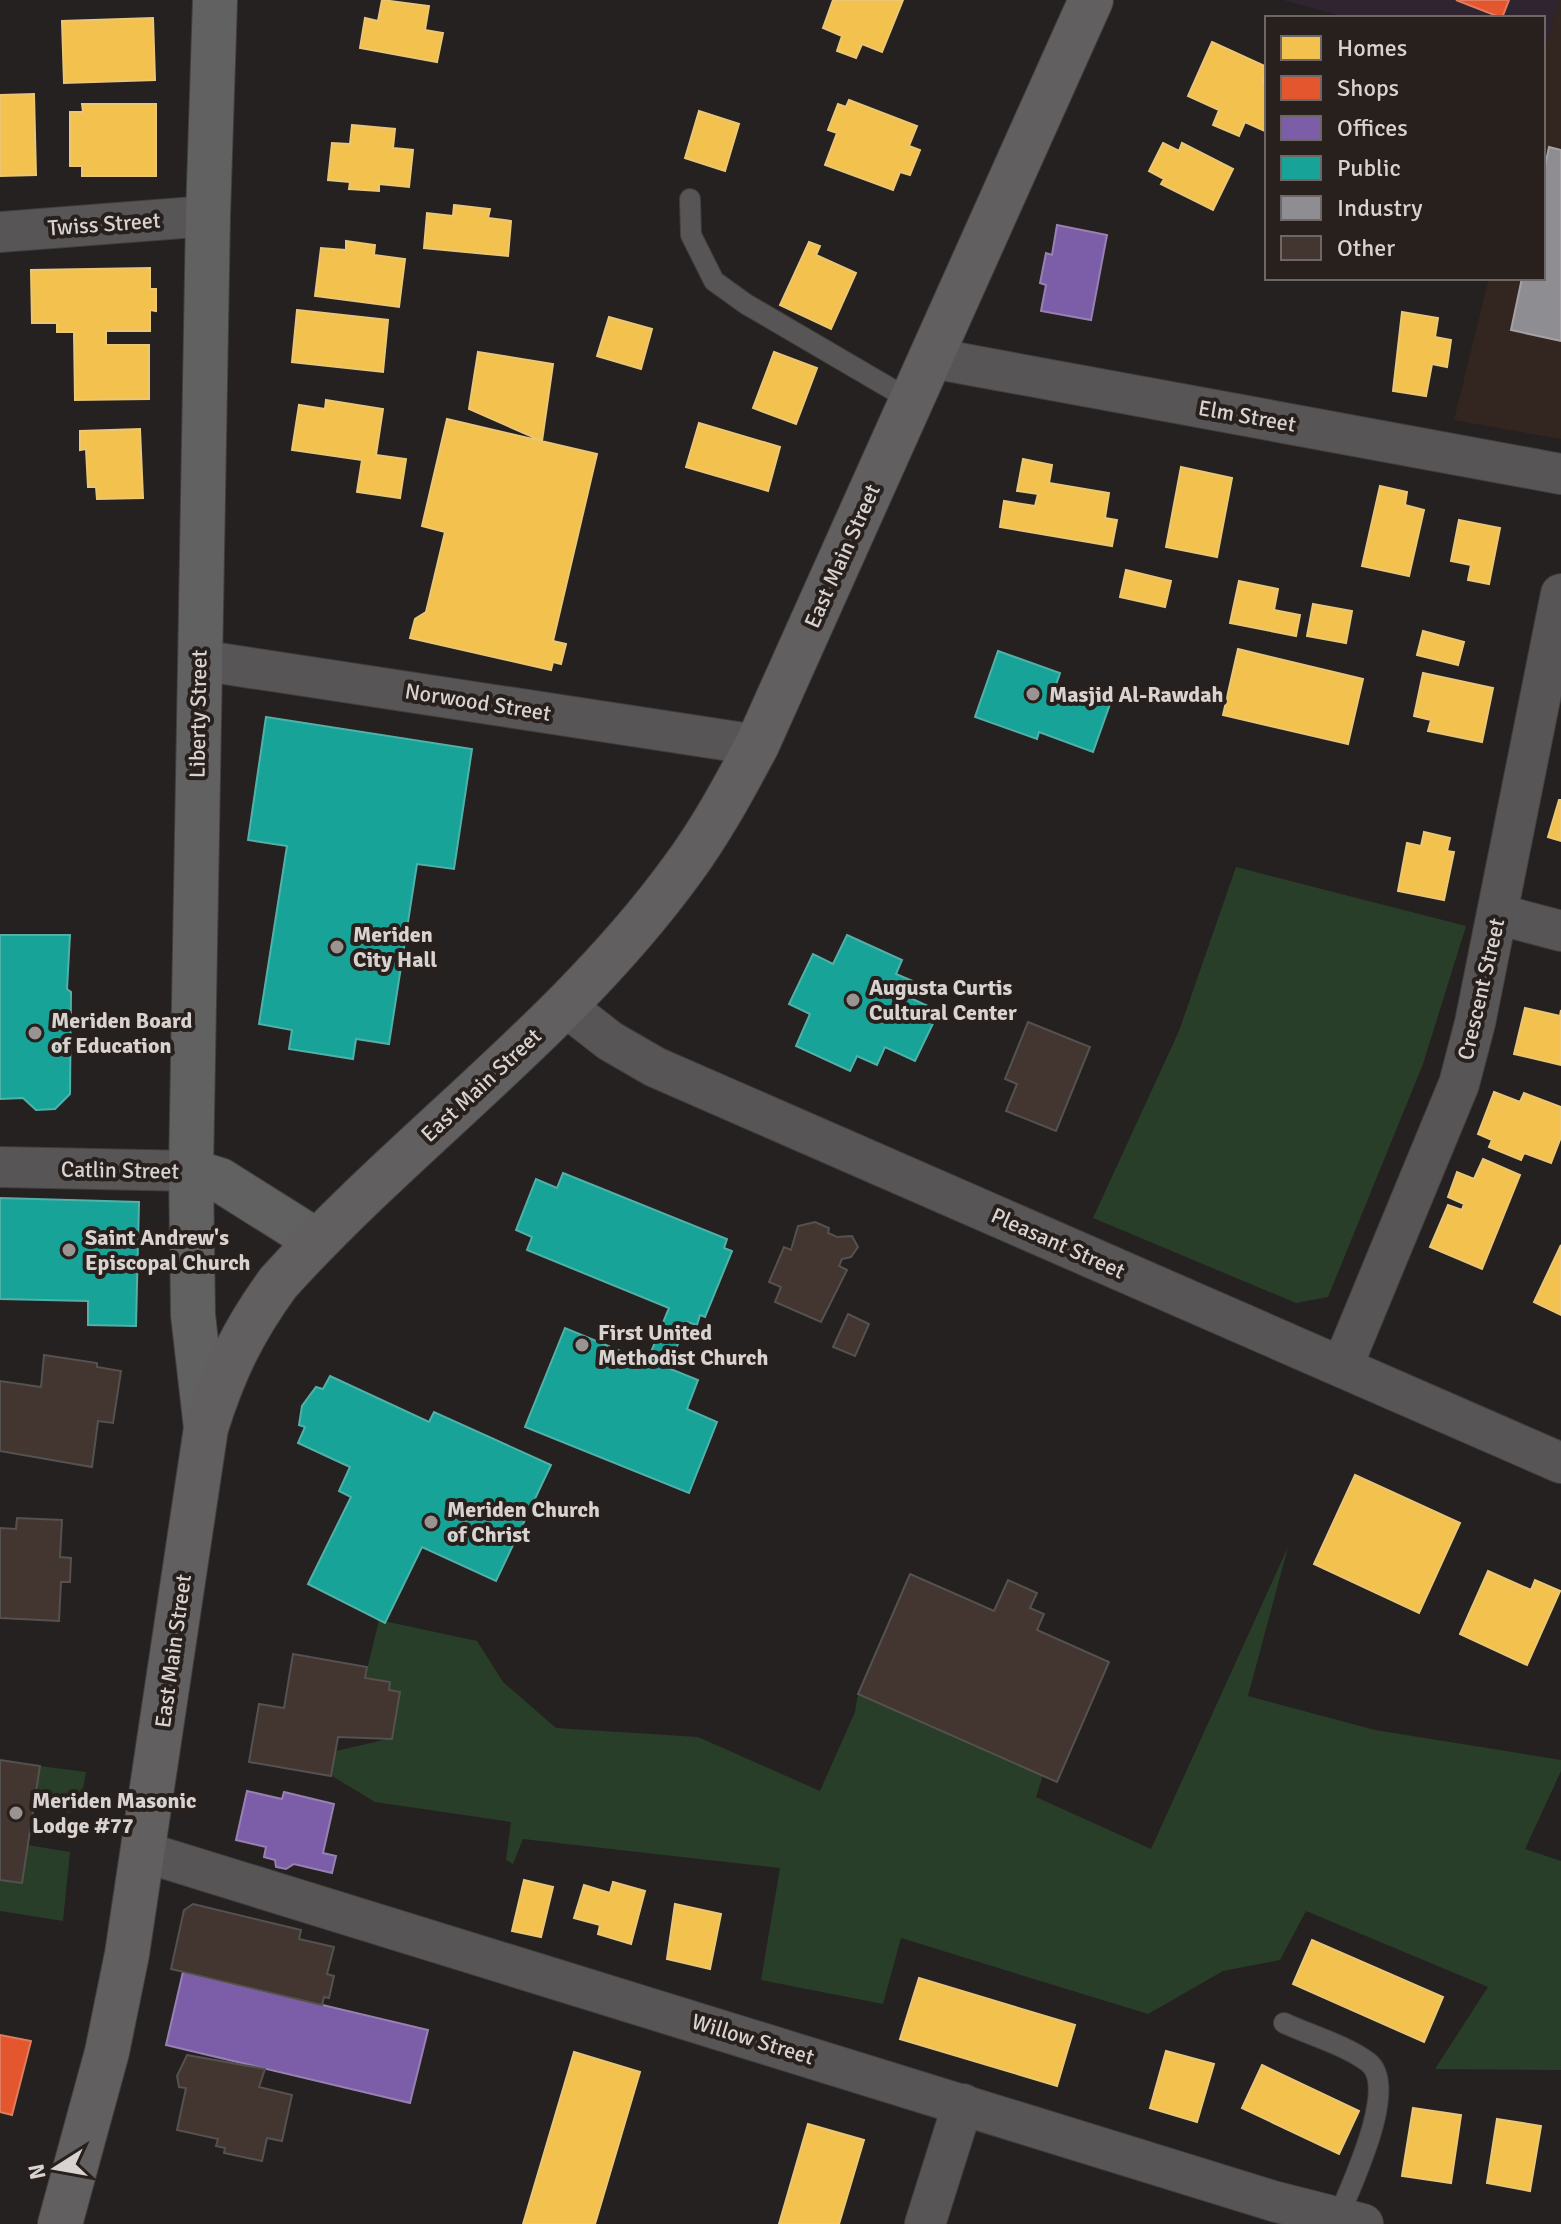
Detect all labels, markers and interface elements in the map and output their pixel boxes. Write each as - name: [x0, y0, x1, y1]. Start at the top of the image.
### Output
- legend: [1265, 16, 1545, 280]
- text: Homes: [1337, 33, 1407, 63]
- text: Shops: [1337, 73, 1399, 103]
- text: Offices: [1337, 113, 1408, 143]
- text: Public: [1337, 153, 1401, 183]
- text: Industry: [1337, 193, 1423, 223]
- street label: Twiss Street: [47, 207, 162, 241]
- text: Other: [1337, 233, 1395, 263]
- street label: Elm Street: [1196, 394, 1298, 438]
- street label: East Main Street: [798, 480, 886, 632]
- street label: Liberty Street: [183, 649, 213, 778]
- street label: Norwood Street: [403, 677, 553, 727]
- place label: Masjid Al-Rawdah: [1049, 681, 1223, 708]
- marker: Masjid Al-Rawdah: [1024, 685, 1042, 703]
- street label: Crescent Street: [1452, 915, 1511, 1063]
- place label: Meriden City Hall: [353, 921, 437, 973]
- marker: Meriden City Hall: [328, 938, 346, 956]
- place label: Augusta Curtis Cultural Center: [869, 974, 1017, 1026]
- marker: Augusta Curtis Cultural Center: [844, 991, 862, 1009]
- place label: Meriden Board of Education: [51, 1007, 192, 1059]
- street label: East Main Street: [415, 1022, 547, 1148]
- marker: Meriden Board of Education: [26, 1024, 44, 1042]
- street label: Catlin Street: [61, 1155, 180, 1185]
- street label: Pleasant Street: [987, 1201, 1129, 1285]
- place label: Saint Andrew's Episcopal Church: [85, 1224, 251, 1276]
- marker: Saint Andrew's Episcopal Church: [60, 1241, 78, 1259]
- place label: First United Methodist Church: [598, 1319, 768, 1371]
- marker: First United Methodist Church: [573, 1336, 591, 1354]
- place label: Meriden Church of Christ: [447, 1496, 600, 1548]
- marker: Meriden Church of Christ: [422, 1513, 440, 1531]
- street label: East Main Street: [149, 1572, 197, 1729]
- place label: Meriden Masonic Lodge #77: [32, 1787, 197, 1839]
- marker: Meriden Masonic Lodge #77: [7, 1804, 25, 1822]
- street label: Willow Street: [689, 2008, 818, 2070]
- north arrow: [16, 2128, 96, 2208]
- text: N: [22, 2162, 52, 2182]

